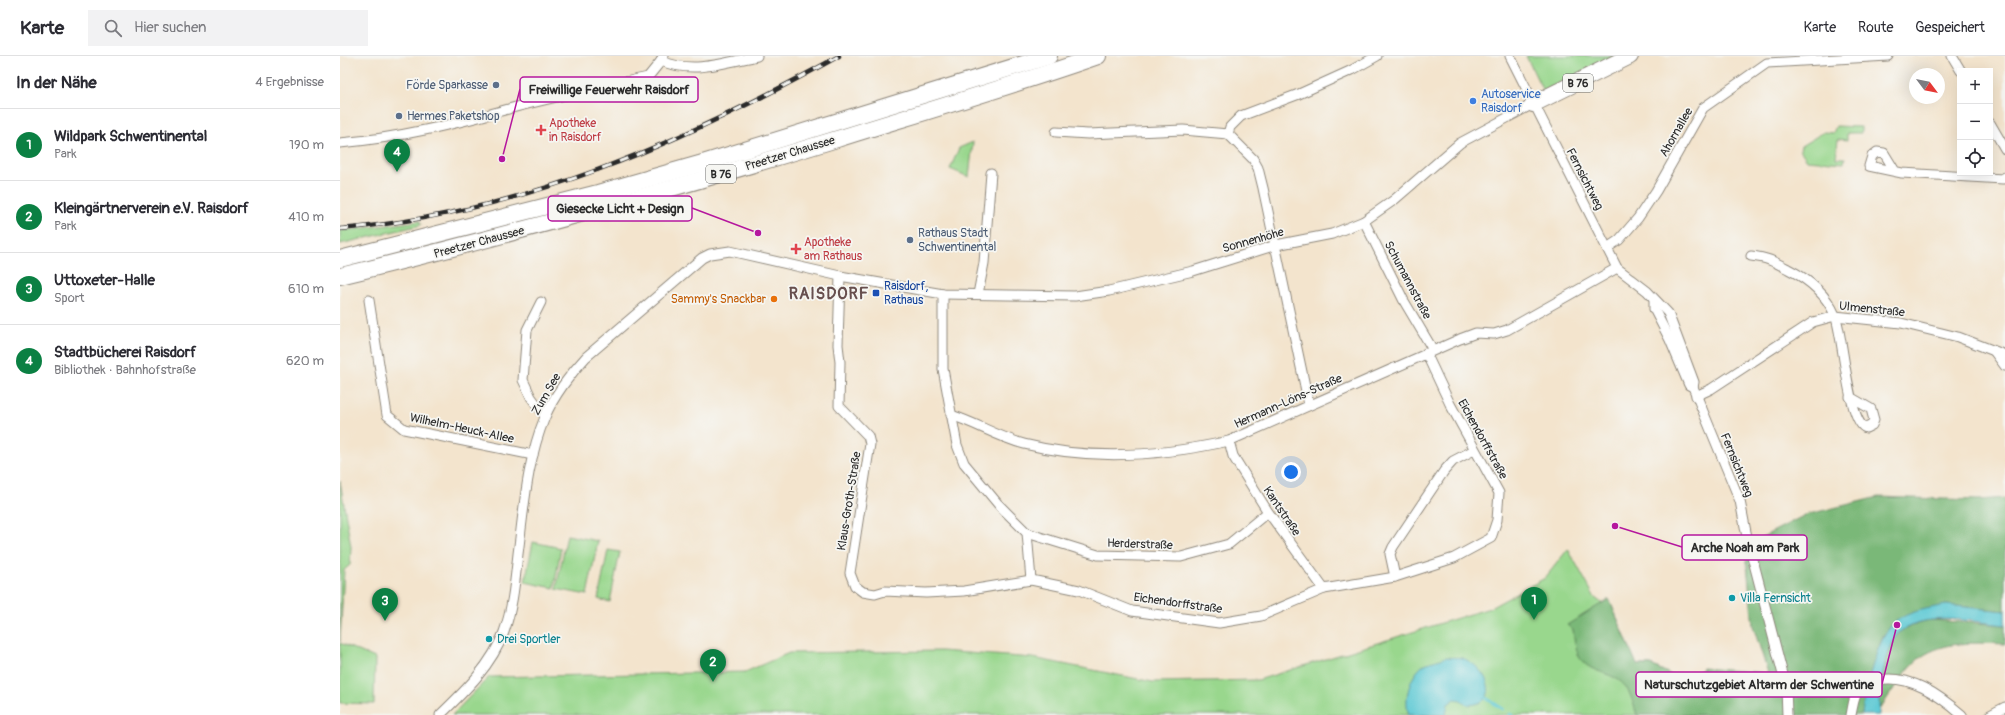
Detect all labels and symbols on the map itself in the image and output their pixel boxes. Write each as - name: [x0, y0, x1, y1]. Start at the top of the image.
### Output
- north arrow: [1909, 68, 1945, 104]
- road number: B 76: [1563, 74, 1593, 92]
- callout: Freiwillige Feuerwehr Raisdorf: [520, 77, 698, 102]
- place label: Förde Sparkasse: [406, 78, 488, 93]
- marker: Förde Sparkasse: [491, 80, 501, 90]
- text: Freiwillige Feuerwehr Raisdorf: [528, 82, 690, 98]
- place label: Autoservice Raisdorf: [1481, 87, 1541, 116]
- marker: Autoservice Raisdorf: [1468, 96, 1478, 106]
- street label: Ahornallee: [1656, 105, 1696, 159]
- place label: Hermes Paketshop: [407, 109, 500, 124]
- marker: Hermes Paketshop: [394, 111, 404, 121]
- place label: Apotheke in Raisdorf: [549, 116, 602, 145]
- marker: Apotheke in Raisdorf: [536, 125, 546, 135]
- street label: Preetzer Chaussee: [743, 133, 837, 174]
- pin: 4: [384, 139, 410, 172]
- street label: Fernsichtweg: [1562, 146, 1607, 213]
- road number: B 76: [706, 165, 736, 183]
- callout: Giesecke Licht + Design: [548, 196, 692, 221]
- text: Giesecke Licht + Design: [556, 201, 685, 217]
- street label: Preetzer Chaussee: [432, 223, 526, 262]
- street label: Sonnenhöhe: [1221, 225, 1286, 256]
- place label: Rathaus Stadt Schwentinental: [918, 226, 997, 255]
- place label: Apotheke am Rathaus: [804, 235, 863, 264]
- marker: Rathaus Stadt Schwentinental: [905, 235, 915, 245]
- street label: Schumannstraße: [1381, 239, 1434, 322]
- marker: Apotheke am Rathaus: [791, 244, 801, 254]
- place label: Raisdorf, Rathaus: [884, 279, 928, 308]
- district label: RAISDORF: [789, 284, 869, 304]
- marker: Raisdorf, Rathaus: [871, 288, 881, 298]
- place label: Sammy's Snackbar: [671, 292, 767, 307]
- marker: Sammy's Snackbar: [769, 294, 779, 304]
- street label: Ulmenstraße: [1838, 299, 1906, 320]
- street label: Zum See: [528, 371, 564, 418]
- street label: Hermann-Löns-Straße: [1232, 371, 1344, 432]
- street label: Eichendorffstraße: [1454, 397, 1511, 482]
- street label: Wilhelm-Heuck-Allee: [408, 410, 515, 447]
- street label: Fernsichtweg: [1717, 431, 1756, 499]
- street label: Klaus-Groth-Straße: [834, 450, 865, 552]
- your location: [1281, 462, 1301, 482]
- street label: Kantstraße: [1260, 484, 1304, 539]
- callout: Arche Noah am Park: [1682, 535, 1807, 560]
- street label: Herderstraße: [1107, 536, 1173, 553]
- text: Arche Noah am Park: [1691, 540, 1800, 556]
- pin: 1: [1521, 587, 1547, 620]
- pin: 3: [372, 588, 398, 621]
- street label: Eichendorffstraße: [1133, 590, 1223, 617]
- place label: Villa Fernsicht: [1740, 591, 1811, 606]
- marker: Villa Fernsicht: [1727, 593, 1737, 603]
- place label: Drei Sportler: [497, 632, 561, 647]
- marker: Drei Sportler: [484, 634, 494, 644]
- pin: 2: [700, 649, 726, 682]
- callout: Naturschutzgebiet Altarm der Schwentine: [1636, 672, 1882, 697]
- text: Naturschutzgebiet Altarm der Schwentine: [1644, 677, 1875, 693]

